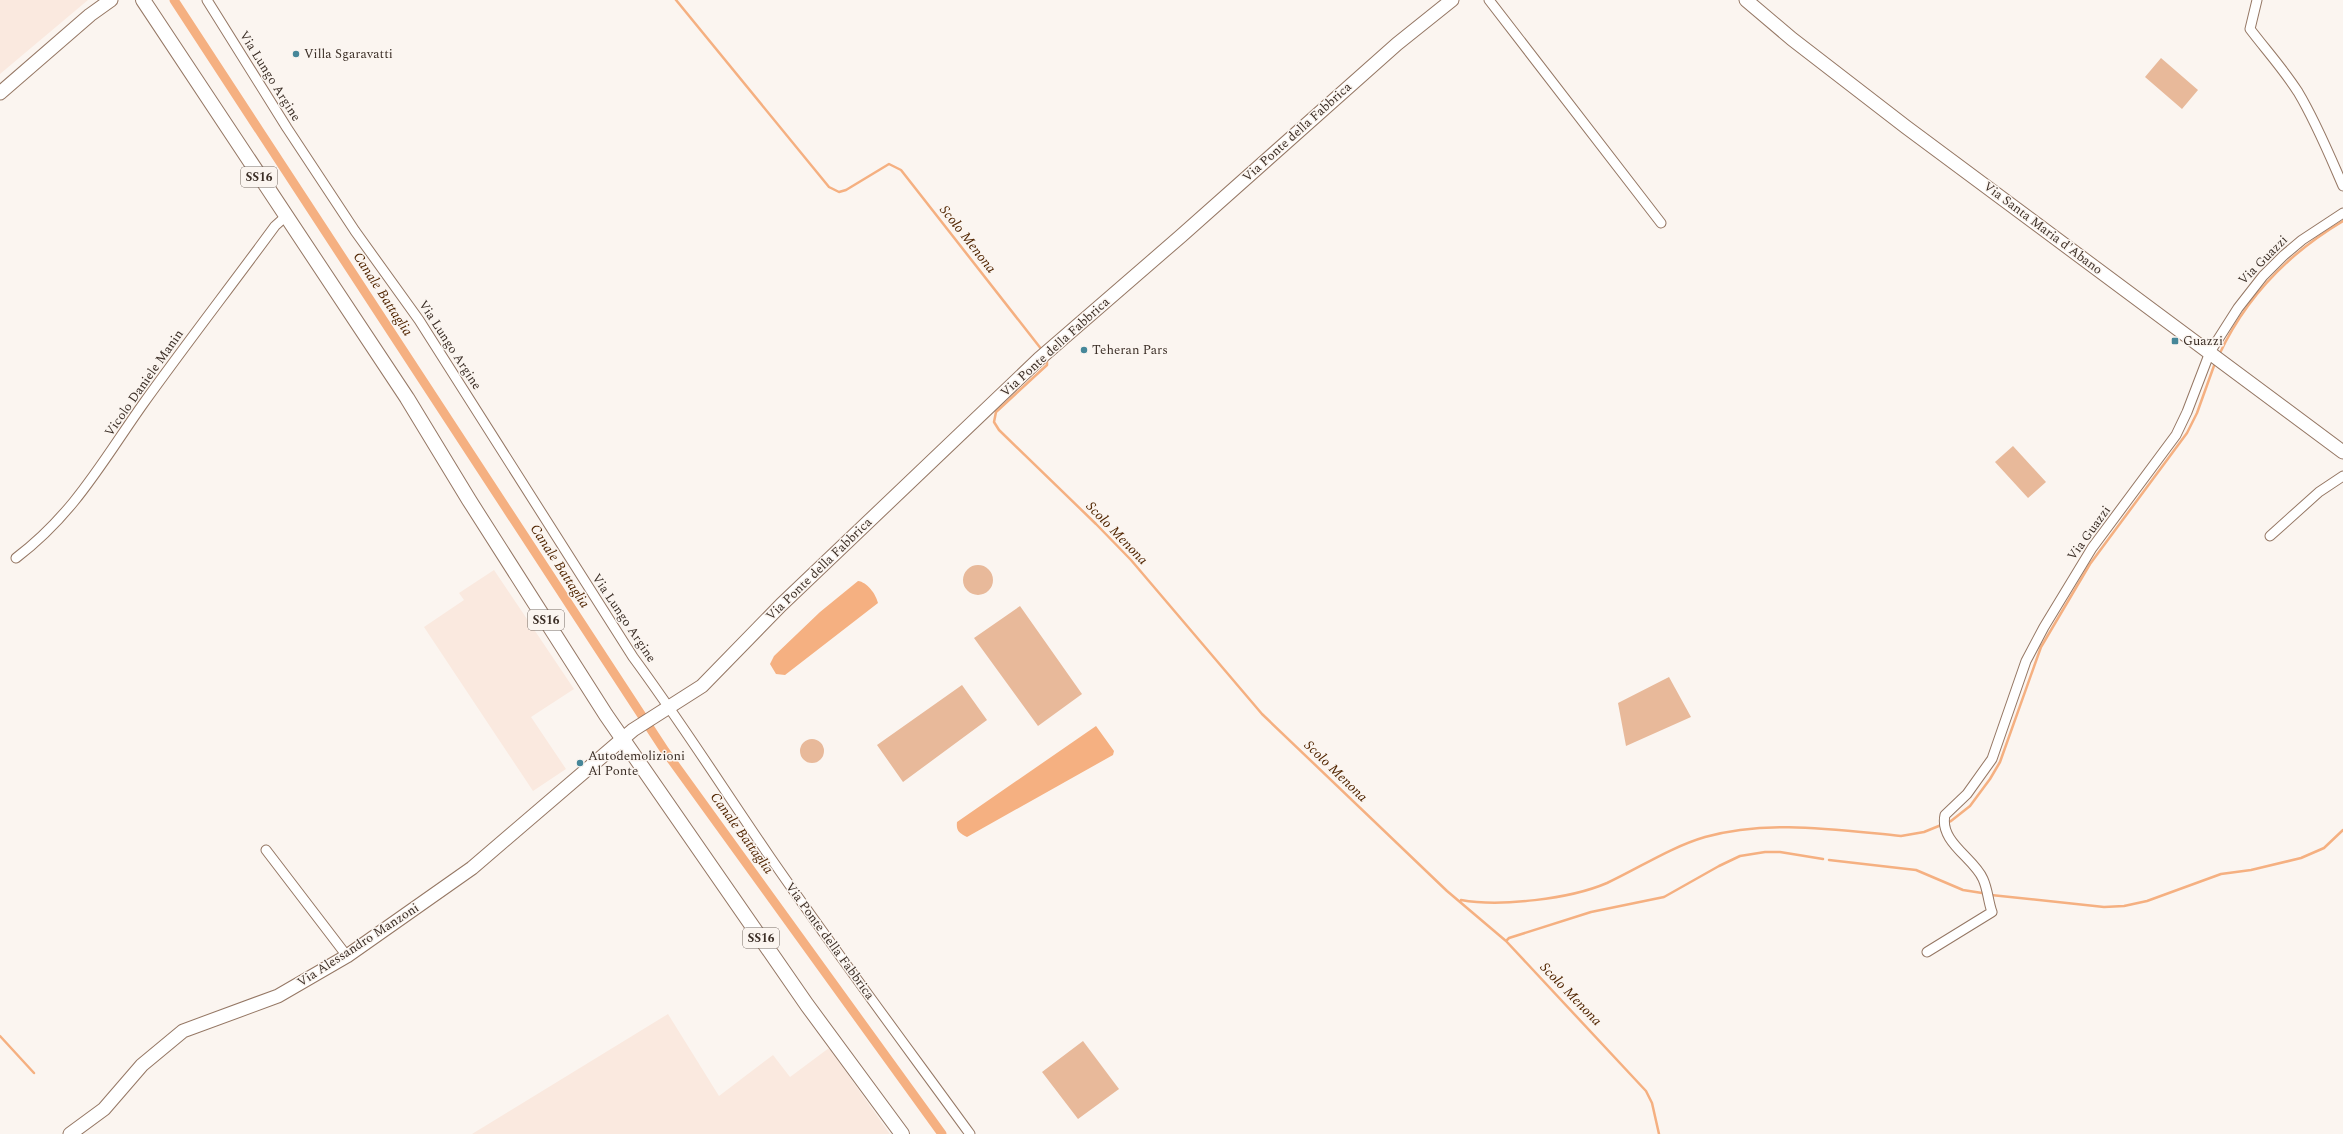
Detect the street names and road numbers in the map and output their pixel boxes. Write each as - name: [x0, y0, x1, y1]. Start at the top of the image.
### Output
- street label: Via Lungo Argine: [234, 27, 306, 125]
- street label: Via Ponte della Fabbrica: [1238, 77, 1357, 187]
- road number: SS16: [241, 167, 277, 187]
- street label: Via Santa Maria d'Abano: [1979, 177, 2107, 279]
- street label: Via Guazzi: [2234, 231, 2292, 289]
- street label: Via Ponte della Fabbrica: [996, 292, 1115, 402]
- street label: Via Lungo Argine: [413, 296, 487, 394]
- street label: Vicolo Daniele Manin: [99, 325, 189, 441]
- street label: Via Guazzi: [2062, 501, 2116, 565]
- street label: Via Ponte della Fabbrica: [761, 512, 877, 625]
- street label: Via Lungo Argine: [587, 570, 661, 666]
- road number: SS16: [528, 610, 564, 630]
- street label: Via Ponte della Fabbrica: [780, 878, 880, 1005]
- street label: Via Alessandro Manzoni: [293, 898, 423, 992]
- road number: SS16: [743, 928, 779, 948]

